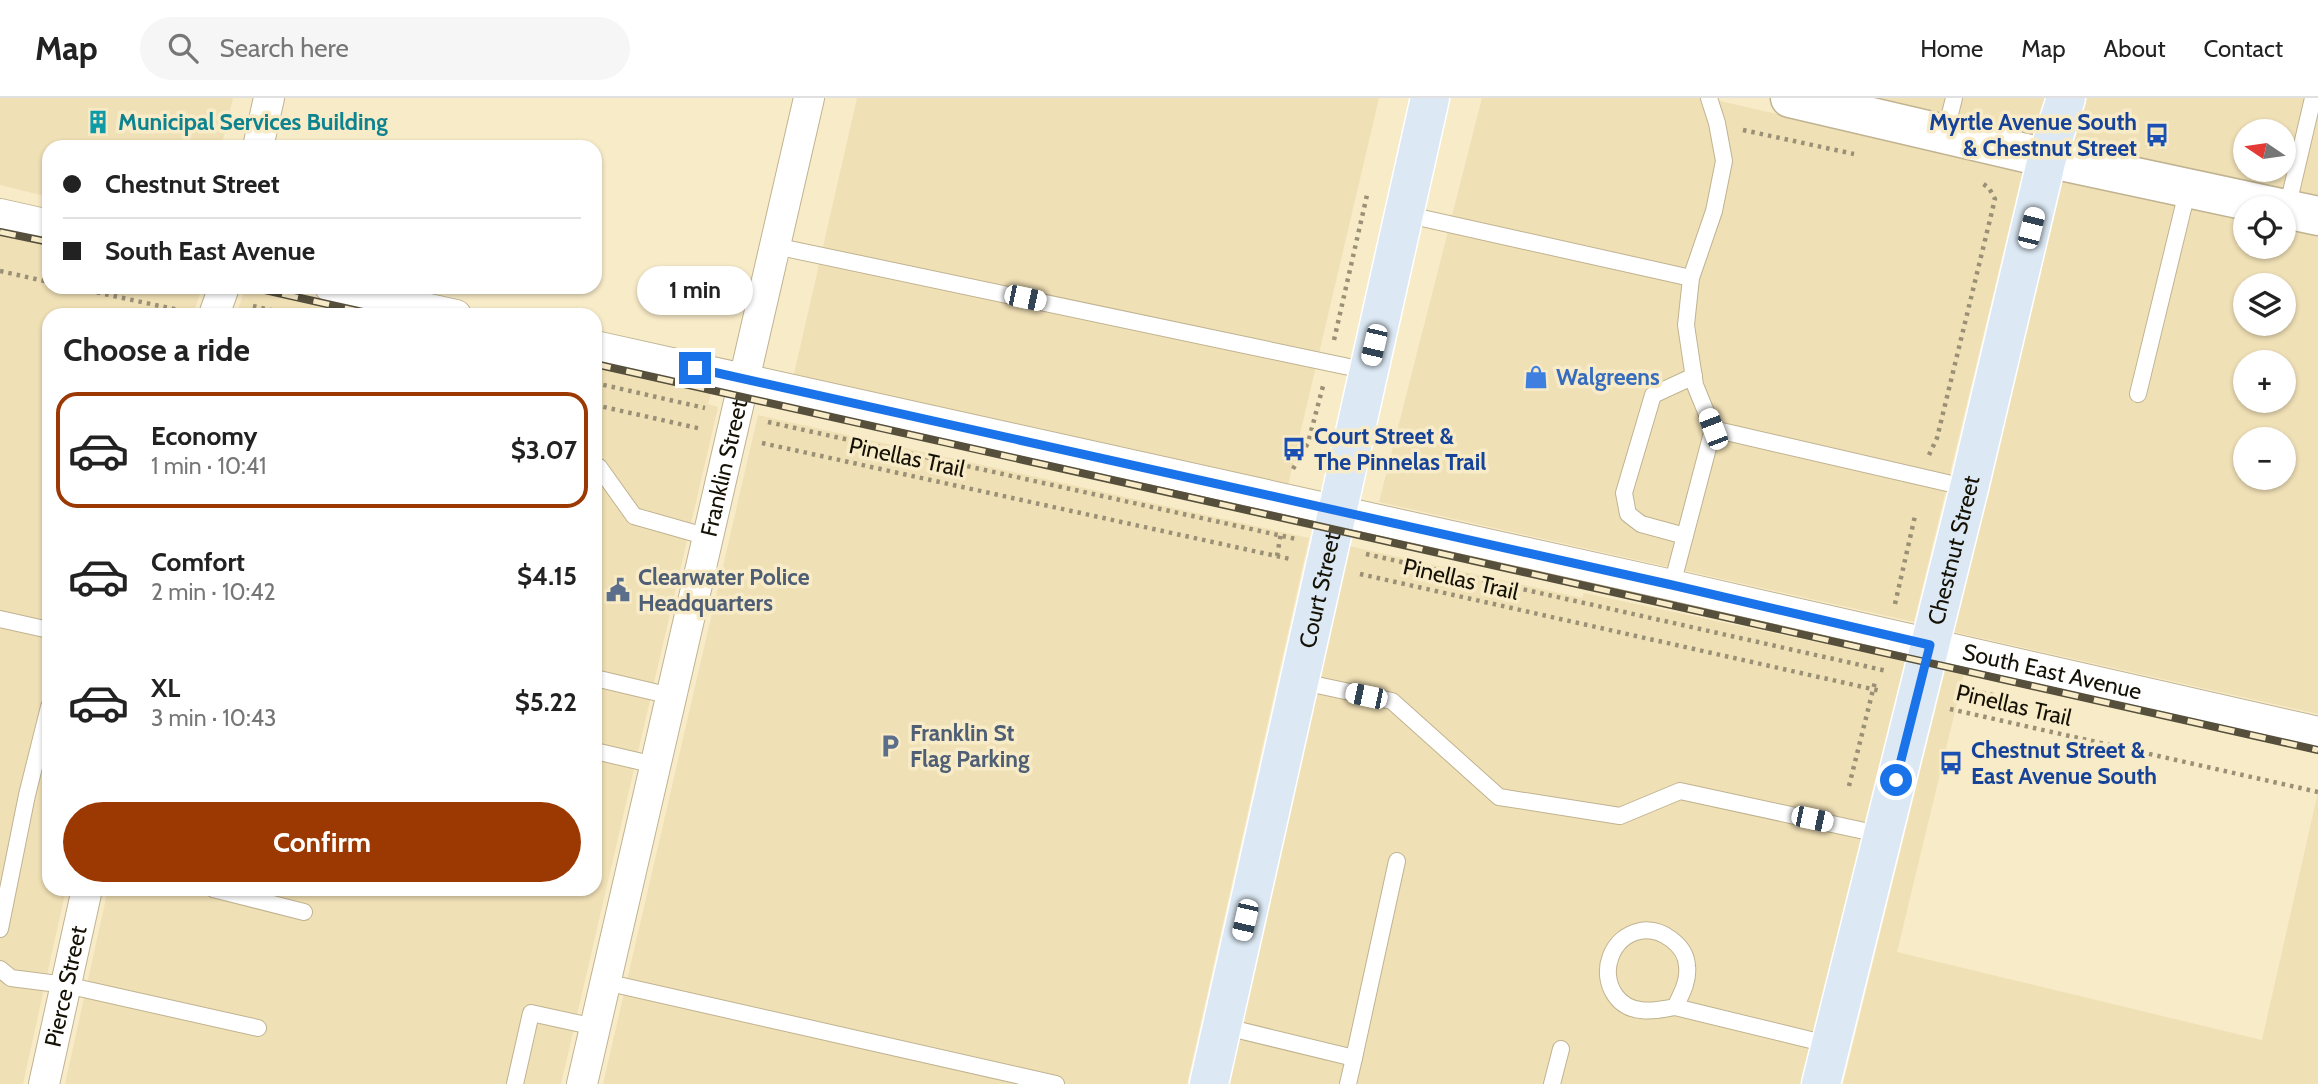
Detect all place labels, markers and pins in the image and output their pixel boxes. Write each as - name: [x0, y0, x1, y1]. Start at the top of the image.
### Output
- building icon: Municipal Services Building: [84, 108, 112, 136]
- place label: Municipal Services Building: [118, 108, 388, 136]
- place label: Myrtle Avenue South & Chestnut Street: [1929, 108, 2137, 162]
- bus stop icon: Myrtle Avenue South & Chestnut Street: [2143, 121, 2171, 149]
- shop icon: Walgreens: [1522, 363, 1550, 391]
- place label: Walgreens: [1556, 363, 1660, 391]
- place label: Court Street & The Pinnelas Trail: [1314, 422, 1486, 476]
- bus stop icon: Court Street & The Pinnelas Trail: [1280, 435, 1308, 463]
- place label: Clearwater Police Headquarters: [638, 563, 810, 617]
- public building icon: Clearwater Police Headquarters: [604, 576, 632, 604]
- place label: Franklin St Flag Parking: [910, 719, 1030, 773]
- parking icon: Franklin St Flag Parking: [876, 732, 904, 760]
- place label: Chestnut Street & East Avenue South: [1971, 736, 2157, 790]
- bus stop icon: Chestnut Street & East Avenue South: [1937, 749, 1965, 777]

